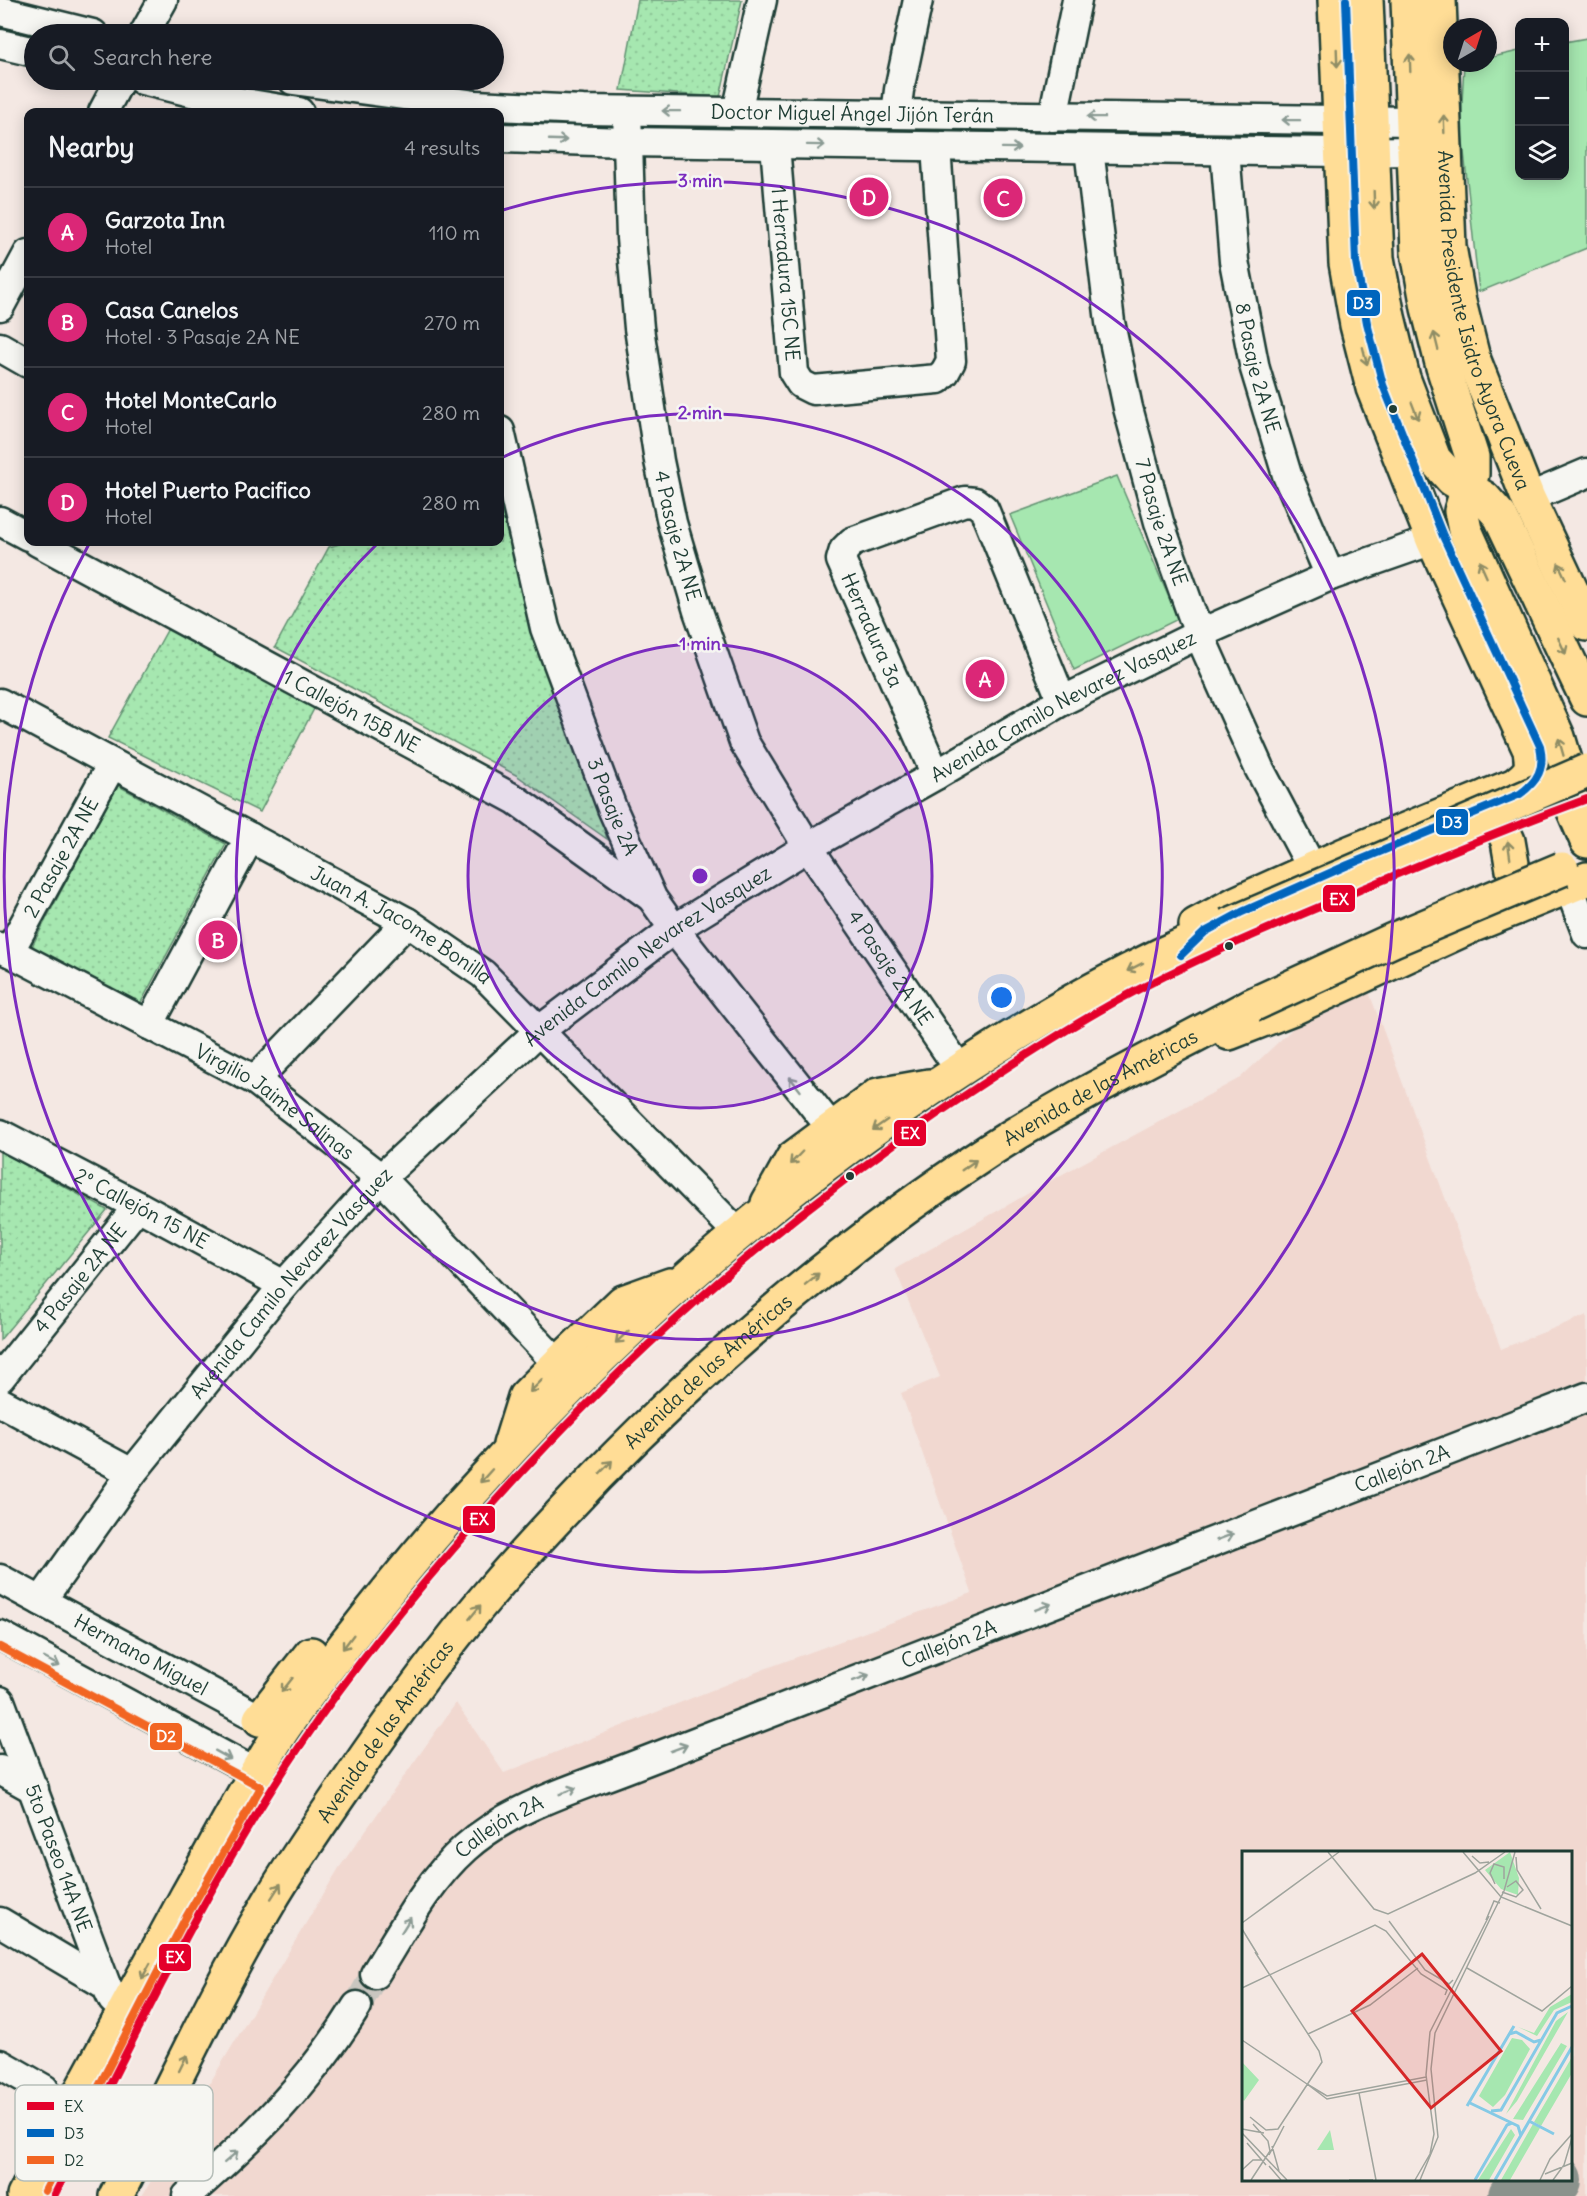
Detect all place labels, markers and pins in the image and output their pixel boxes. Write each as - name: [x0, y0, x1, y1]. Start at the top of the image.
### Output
- pin: D: [850, 174, 888, 220]
- pin: C: [984, 176, 1022, 220]
- unlabelled marker: [1387, 403, 1399, 415]
- pin: A: [966, 656, 1004, 702]
- centre of rings: [690, 866, 710, 886]
- pin: B: [198, 918, 238, 962]
- unlabelled marker: [1223, 940, 1235, 952]
- unlabelled marker: [844, 1170, 856, 1182]

